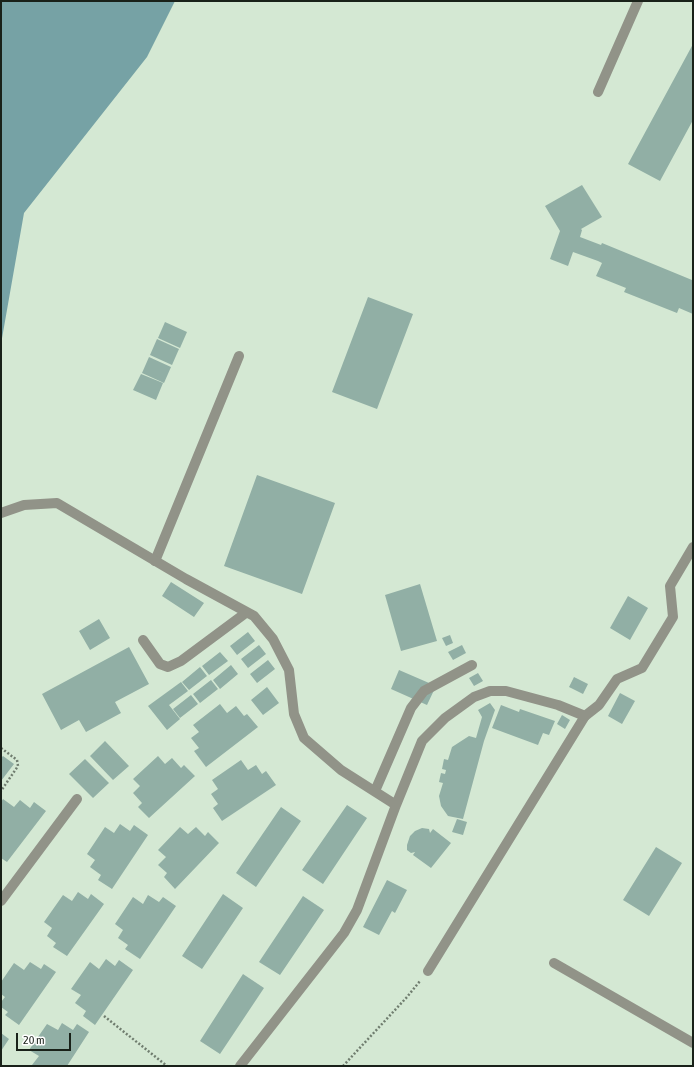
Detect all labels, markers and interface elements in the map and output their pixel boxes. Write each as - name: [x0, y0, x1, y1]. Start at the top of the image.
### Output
- scale bar: [18, 1025, 73, 1051]
- text: 20 m: [23, 1033, 45, 1047]

